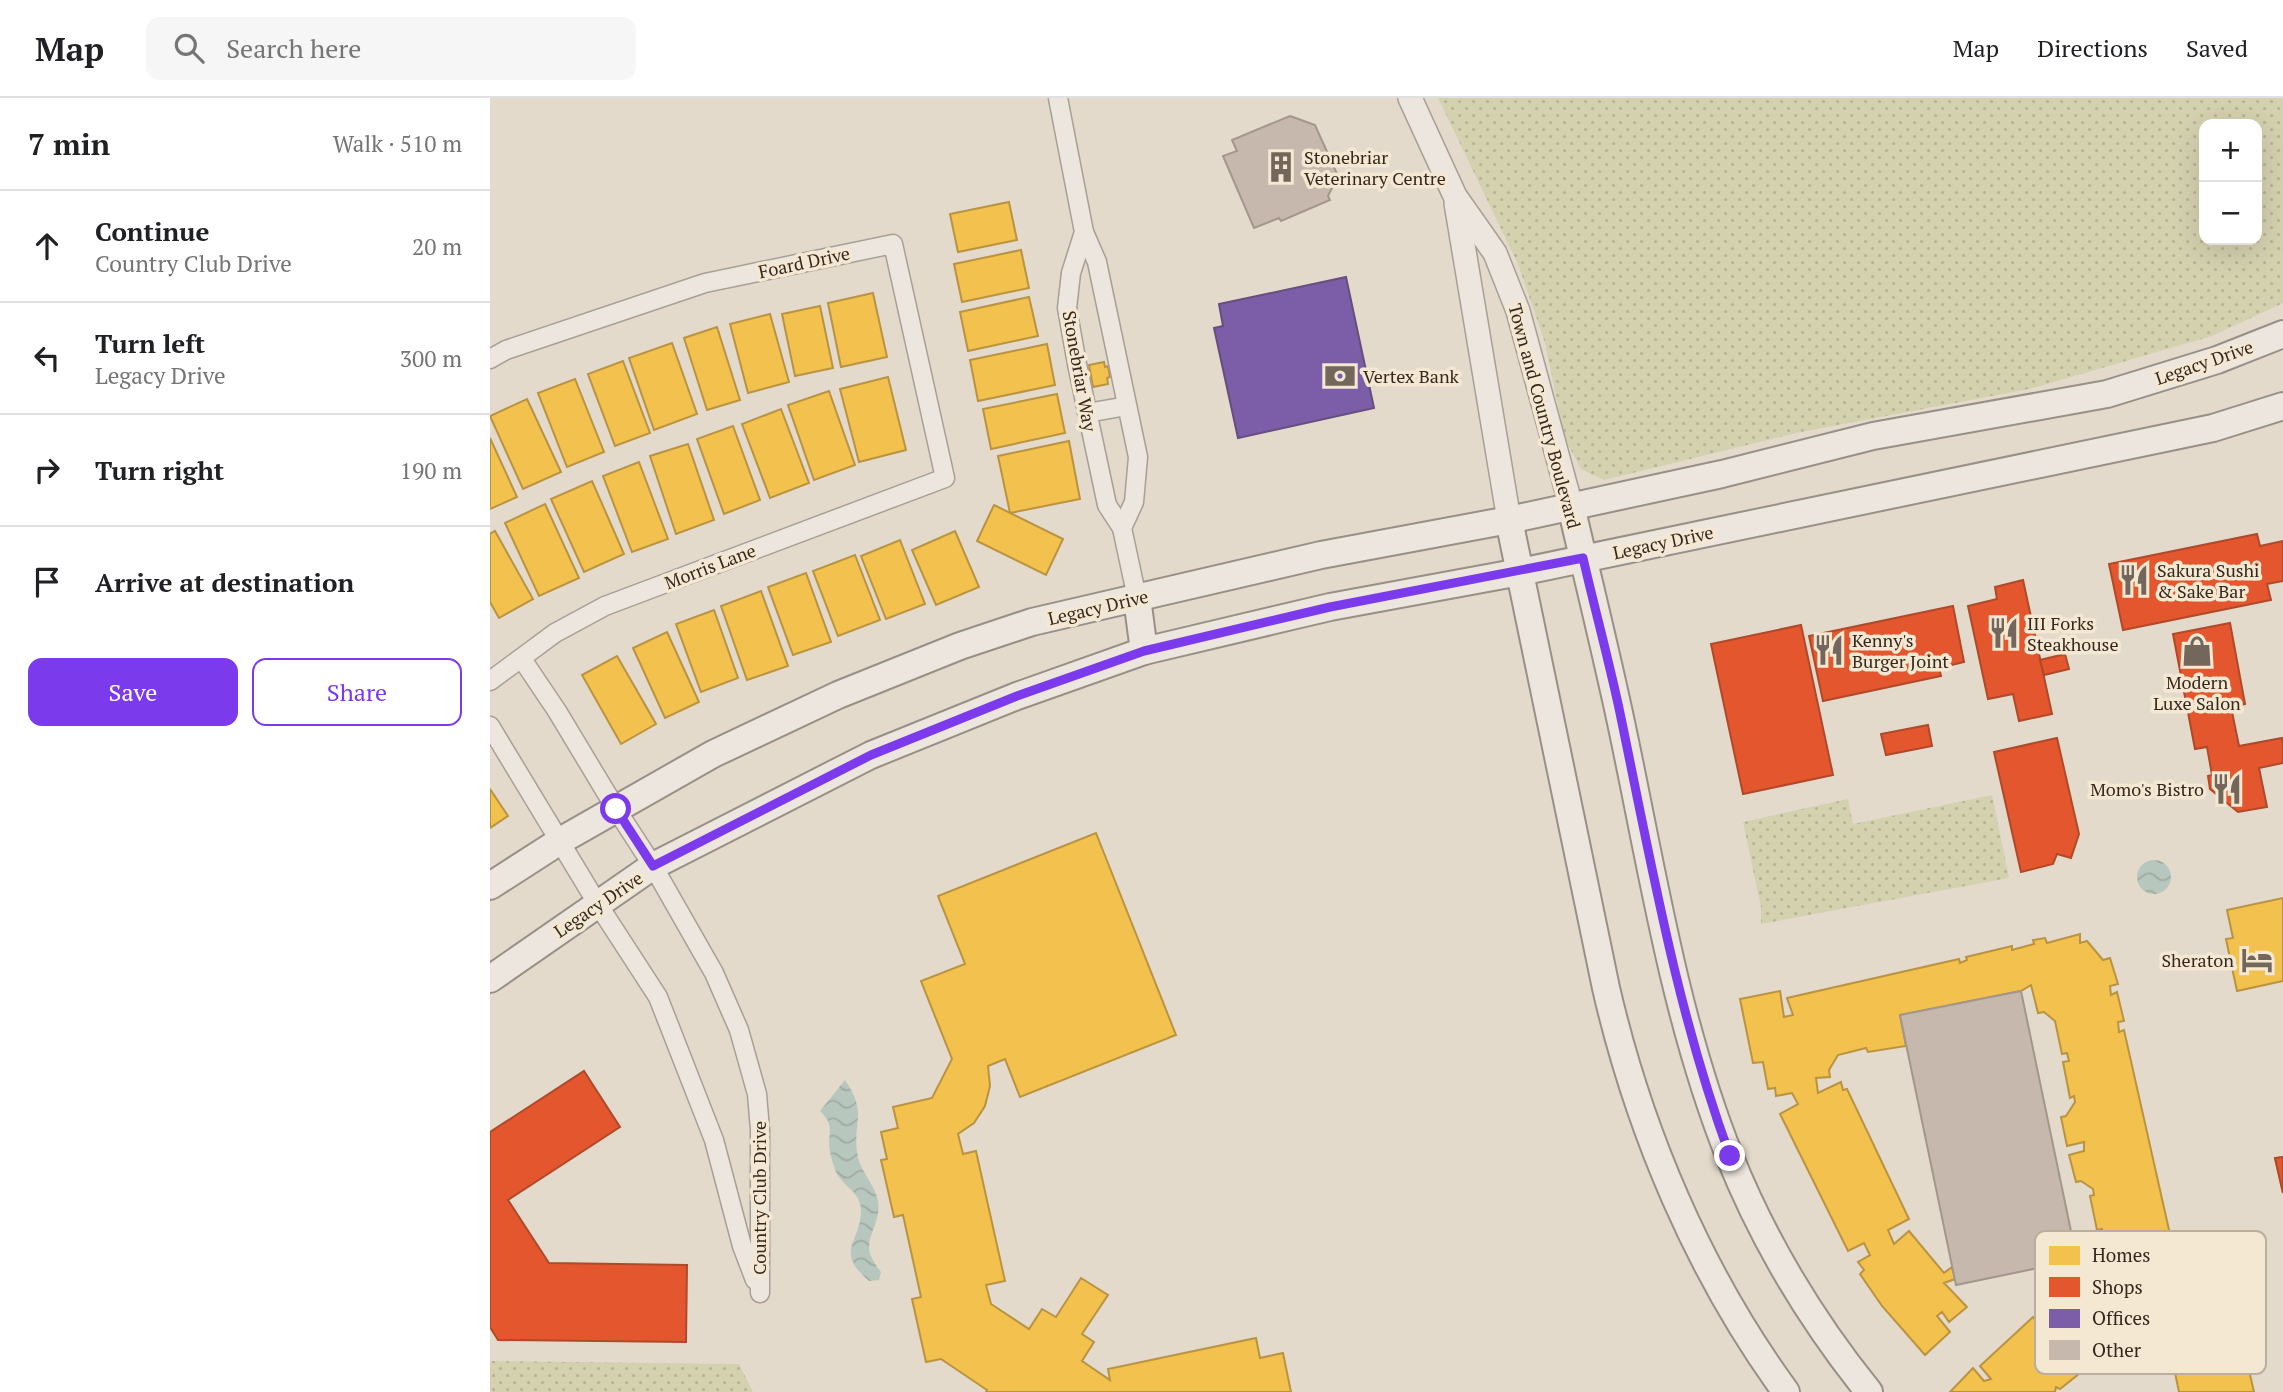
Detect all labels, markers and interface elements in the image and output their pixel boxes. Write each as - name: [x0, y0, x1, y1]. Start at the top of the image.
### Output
- search box: [146, 17, 636, 80]
- text: Map: [35, 27, 104, 70]
- icon: search: [170, 29, 208, 67]
- text: Search here: [226, 31, 361, 65]
- text: Map: [1953, 32, 1999, 64]
- text: Directions: [2037, 32, 2148, 64]
- text: Saved: [2186, 32, 2248, 64]
- map controls: [2199, 119, 2262, 245]
- button: +: [2199, 119, 2262, 182]
- text: 7 min: [28, 124, 110, 164]
- text: Walk · 510 m: [333, 128, 462, 159]
- place label: Stonebriar Veterinary Centre: [1304, 145, 1446, 190]
- building icon: Stonebriar Veterinary Centre: [1264, 150, 1298, 184]
- button: −: [2199, 182, 2262, 245]
- text: Continue: [95, 214, 209, 248]
- icon: ahead: [28, 227, 66, 265]
- text: 20 m: [412, 231, 462, 262]
- street label: Foard Drive: [756, 241, 852, 283]
- text: Country Club Drive: [95, 248, 292, 279]
- street label: Town and Country Boulevard: [1503, 301, 1587, 531]
- street label: Stonebriar Way: [1058, 309, 1103, 434]
- text: Turn left: [95, 326, 205, 360]
- street label: Legacy Drive: [2152, 334, 2256, 390]
- icon: left: [28, 339, 66, 377]
- text: 300 m: [400, 343, 462, 374]
- bank icon: Vertex Bank: [1323, 359, 1357, 393]
- text: Legacy Drive: [95, 360, 226, 391]
- place label: Vertex Bank: [1363, 364, 1460, 388]
- icon: right: [28, 451, 66, 489]
- text: Turn right: [95, 453, 224, 487]
- text: 190 m: [400, 455, 462, 486]
- street label: Legacy Drive: [1610, 520, 1716, 564]
- street label: Morris Lane: [661, 538, 759, 594]
- place label: Sakura Sushi & Sake Bar: [2157, 558, 2260, 603]
- icon: arrive: [28, 563, 66, 601]
- restaurant icon: Sakura Sushi & Sake Bar: [2117, 563, 2151, 597]
- text: Arrive at destination: [95, 565, 354, 599]
- street label: Legacy Drive: [1045, 584, 1151, 630]
- place label: III Forks Steakhouse: [2027, 611, 2118, 656]
- restaurant icon: III Forks Steakhouse: [1987, 616, 2021, 650]
- place label: Kenny's Burger Joint: [1852, 628, 1949, 673]
- restaurant icon: Kenny's Burger Joint: [1812, 633, 1846, 667]
- shop icon: Modern Luxe Salon: [2180, 634, 2214, 668]
- button: Save: [28, 658, 238, 726]
- button: Share: [252, 658, 462, 726]
- place label: Modern Luxe Salon: [2153, 670, 2241, 715]
- restaurant icon: Momo's Bistro: [2210, 772, 2244, 806]
- place label: Momo's Bistro: [2090, 777, 2204, 801]
- route start: [600, 793, 631, 824]
- street label: Legacy Drive: [549, 865, 647, 943]
- hotel icon: Sheraton: [2240, 943, 2274, 977]
- place label: Sheraton: [2161, 948, 2234, 972]
- street label: Country Club Drive: [747, 1121, 771, 1275]
- route end: [1714, 1140, 1745, 1171]
- legend: [2035, 1231, 2266, 1374]
- text: Homes: [2092, 1242, 2151, 1267]
- text: Shops: [2092, 1274, 2143, 1299]
- text: Offices: [2092, 1305, 2150, 1330]
- text: Other: [2092, 1337, 2142, 1362]

